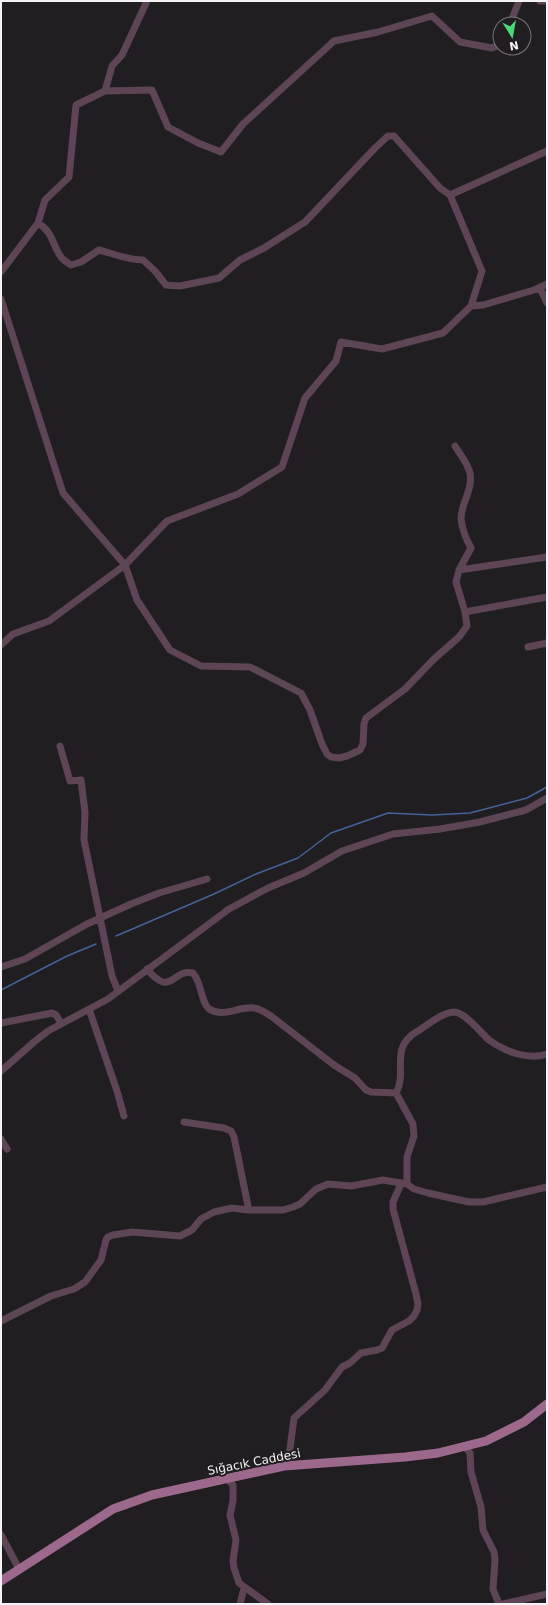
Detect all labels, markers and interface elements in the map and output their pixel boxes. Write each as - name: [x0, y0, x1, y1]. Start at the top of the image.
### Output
- north arrow: [492, 16, 532, 56]
- text: N: [508, 38, 520, 53]
- street label: Sığacık Caddesi: [206, 1446, 302, 1478]

